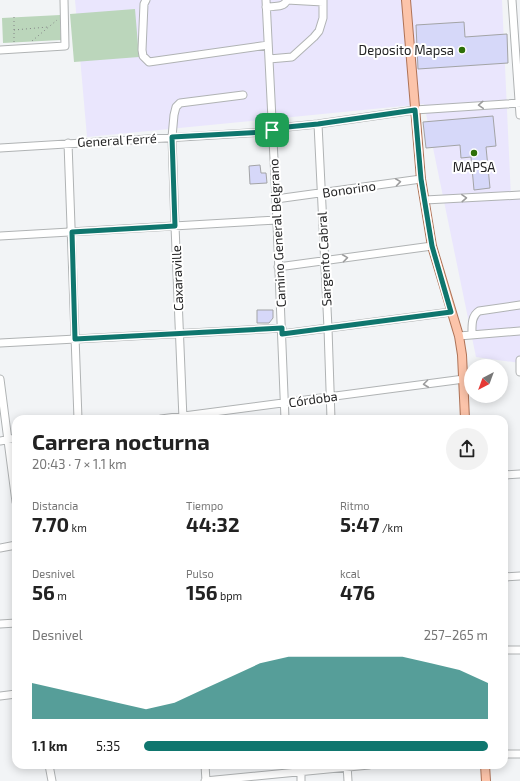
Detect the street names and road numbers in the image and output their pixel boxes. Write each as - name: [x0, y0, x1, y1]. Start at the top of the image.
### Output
- street label: General Ferré: [77, 130, 157, 150]
- street label: Camino General Belgrano: [265, 158, 289, 308]
- street label: Bonorino: [321, 177, 377, 201]
- street label: Sargento Cabral: [314, 211, 334, 307]
- street label: Caxaraville: [168, 245, 186, 311]
- street label: Córdoba: [287, 388, 339, 410]

